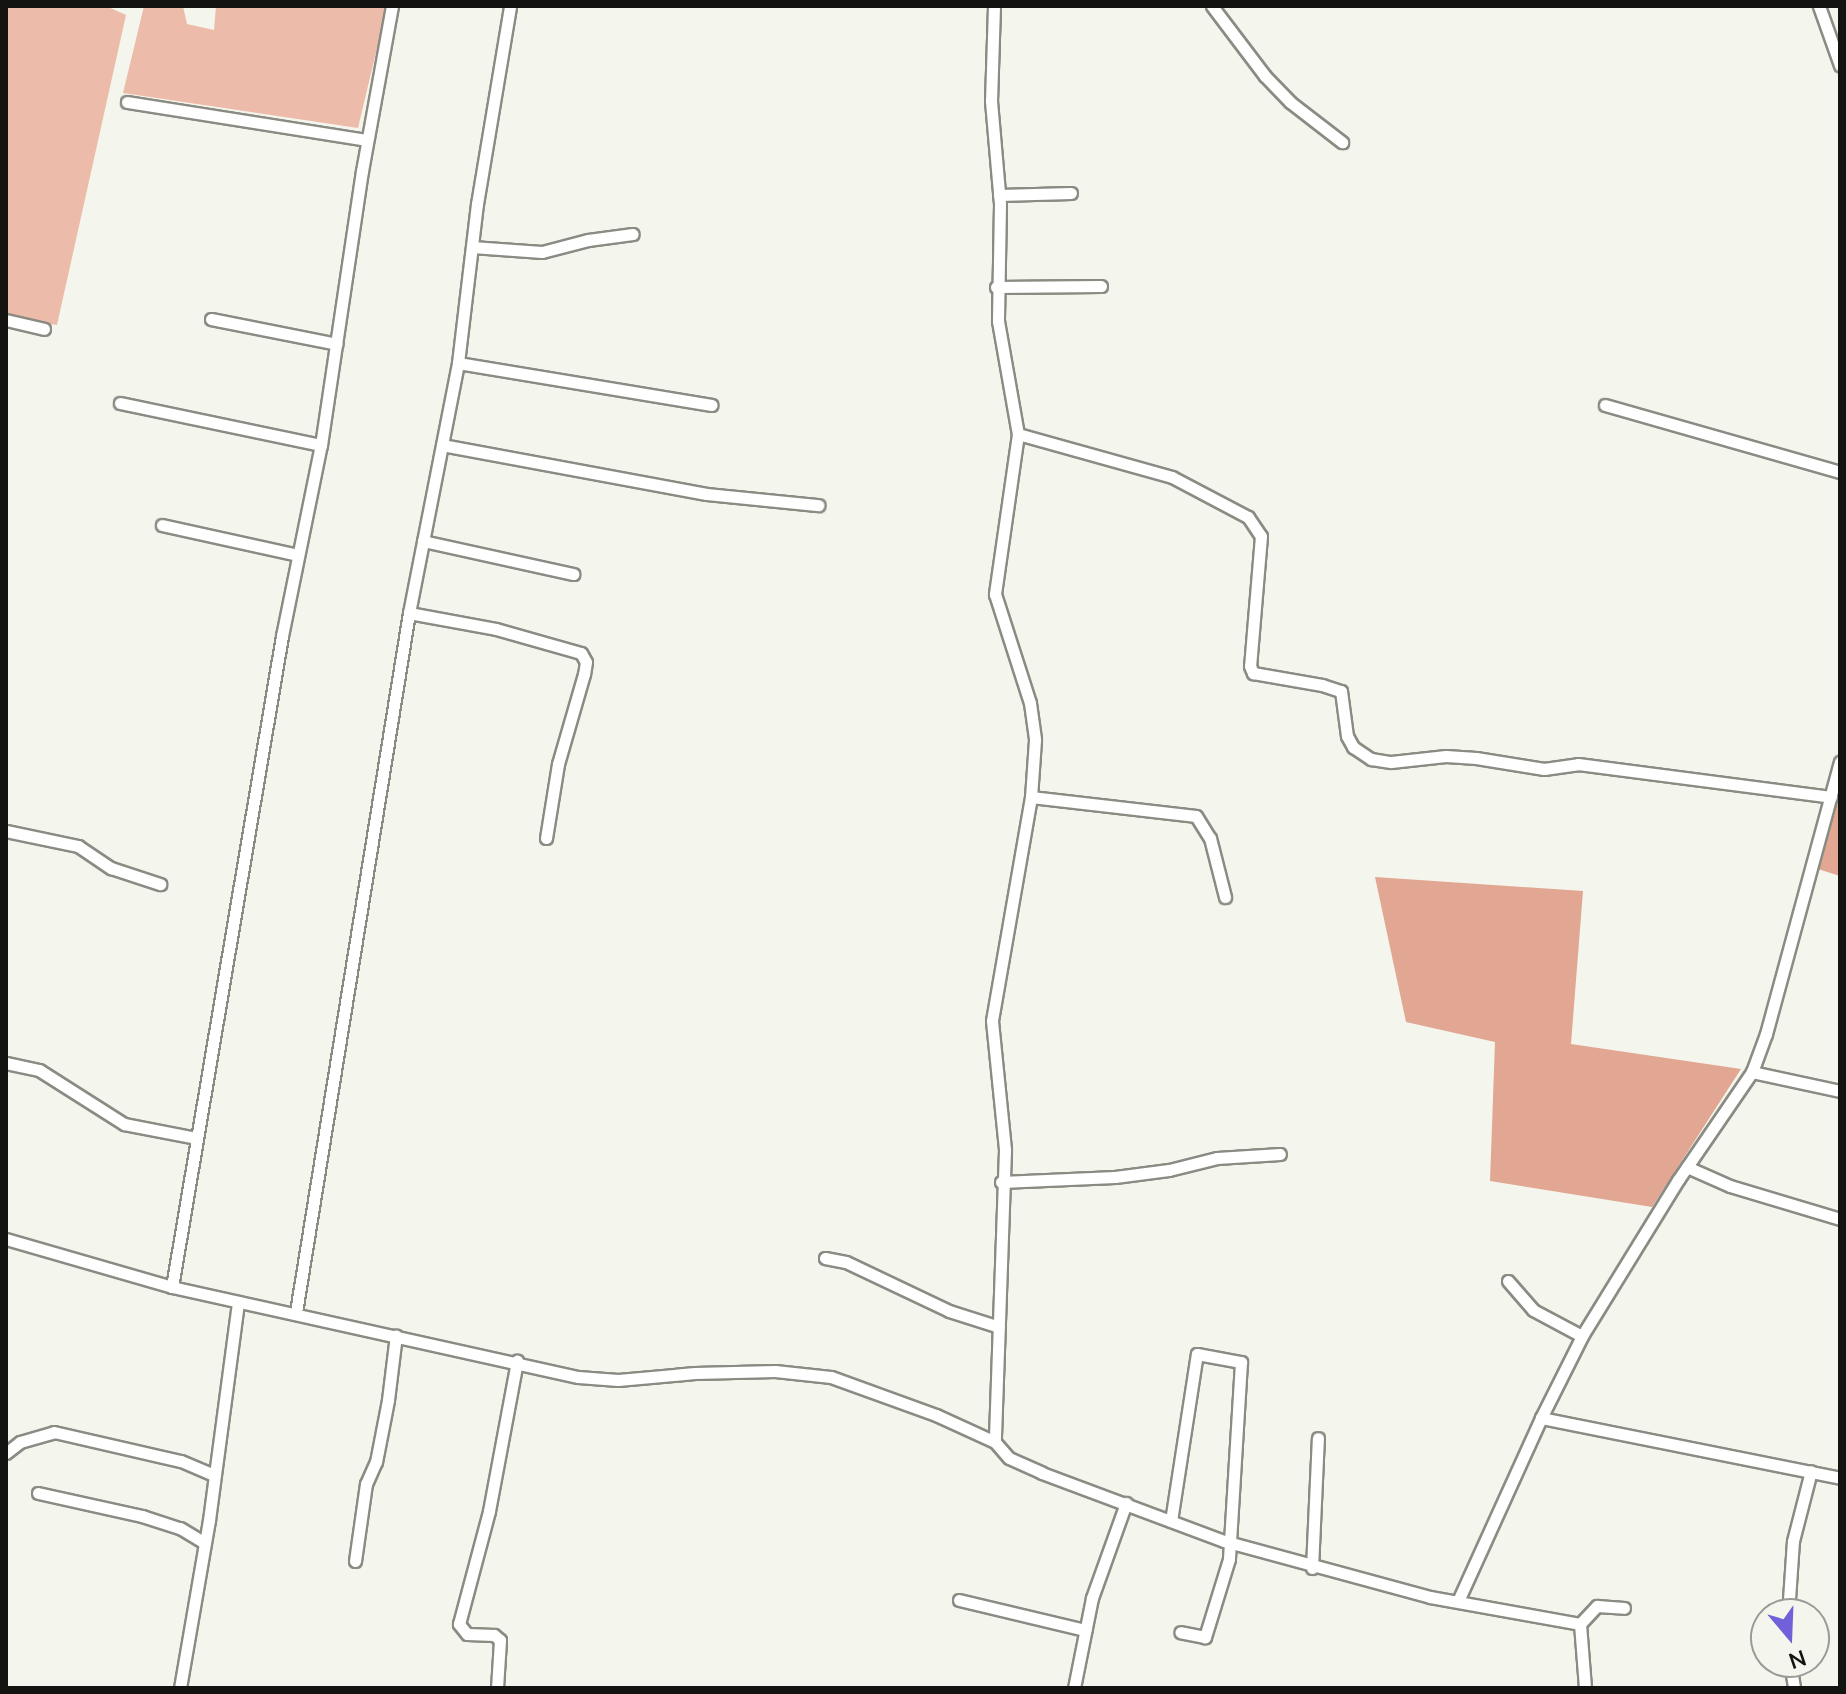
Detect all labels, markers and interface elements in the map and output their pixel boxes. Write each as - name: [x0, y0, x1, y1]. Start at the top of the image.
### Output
- north arrow: [1750, 1598, 1830, 1678]
- text: N: [1784, 1642, 1810, 1676]

